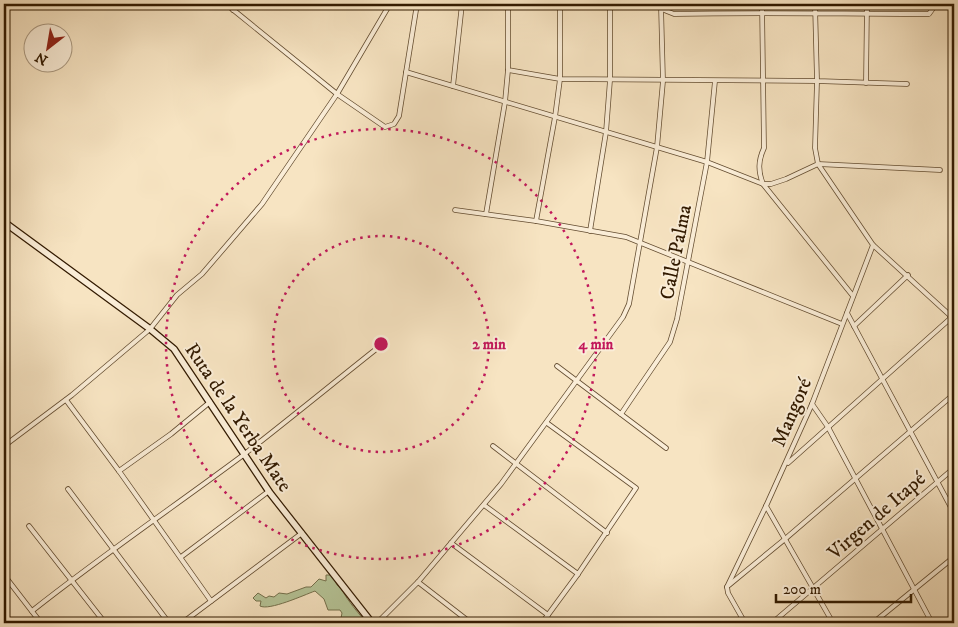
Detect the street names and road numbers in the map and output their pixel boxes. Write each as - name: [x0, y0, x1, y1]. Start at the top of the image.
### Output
- street label: Calle Palma: [655, 202, 698, 302]
- street label: Ruta de la Yerba Mate: [179, 339, 297, 497]
- street label: Mangoré: [767, 374, 818, 451]
- street label: Virgen de Itapé: [822, 466, 932, 566]

